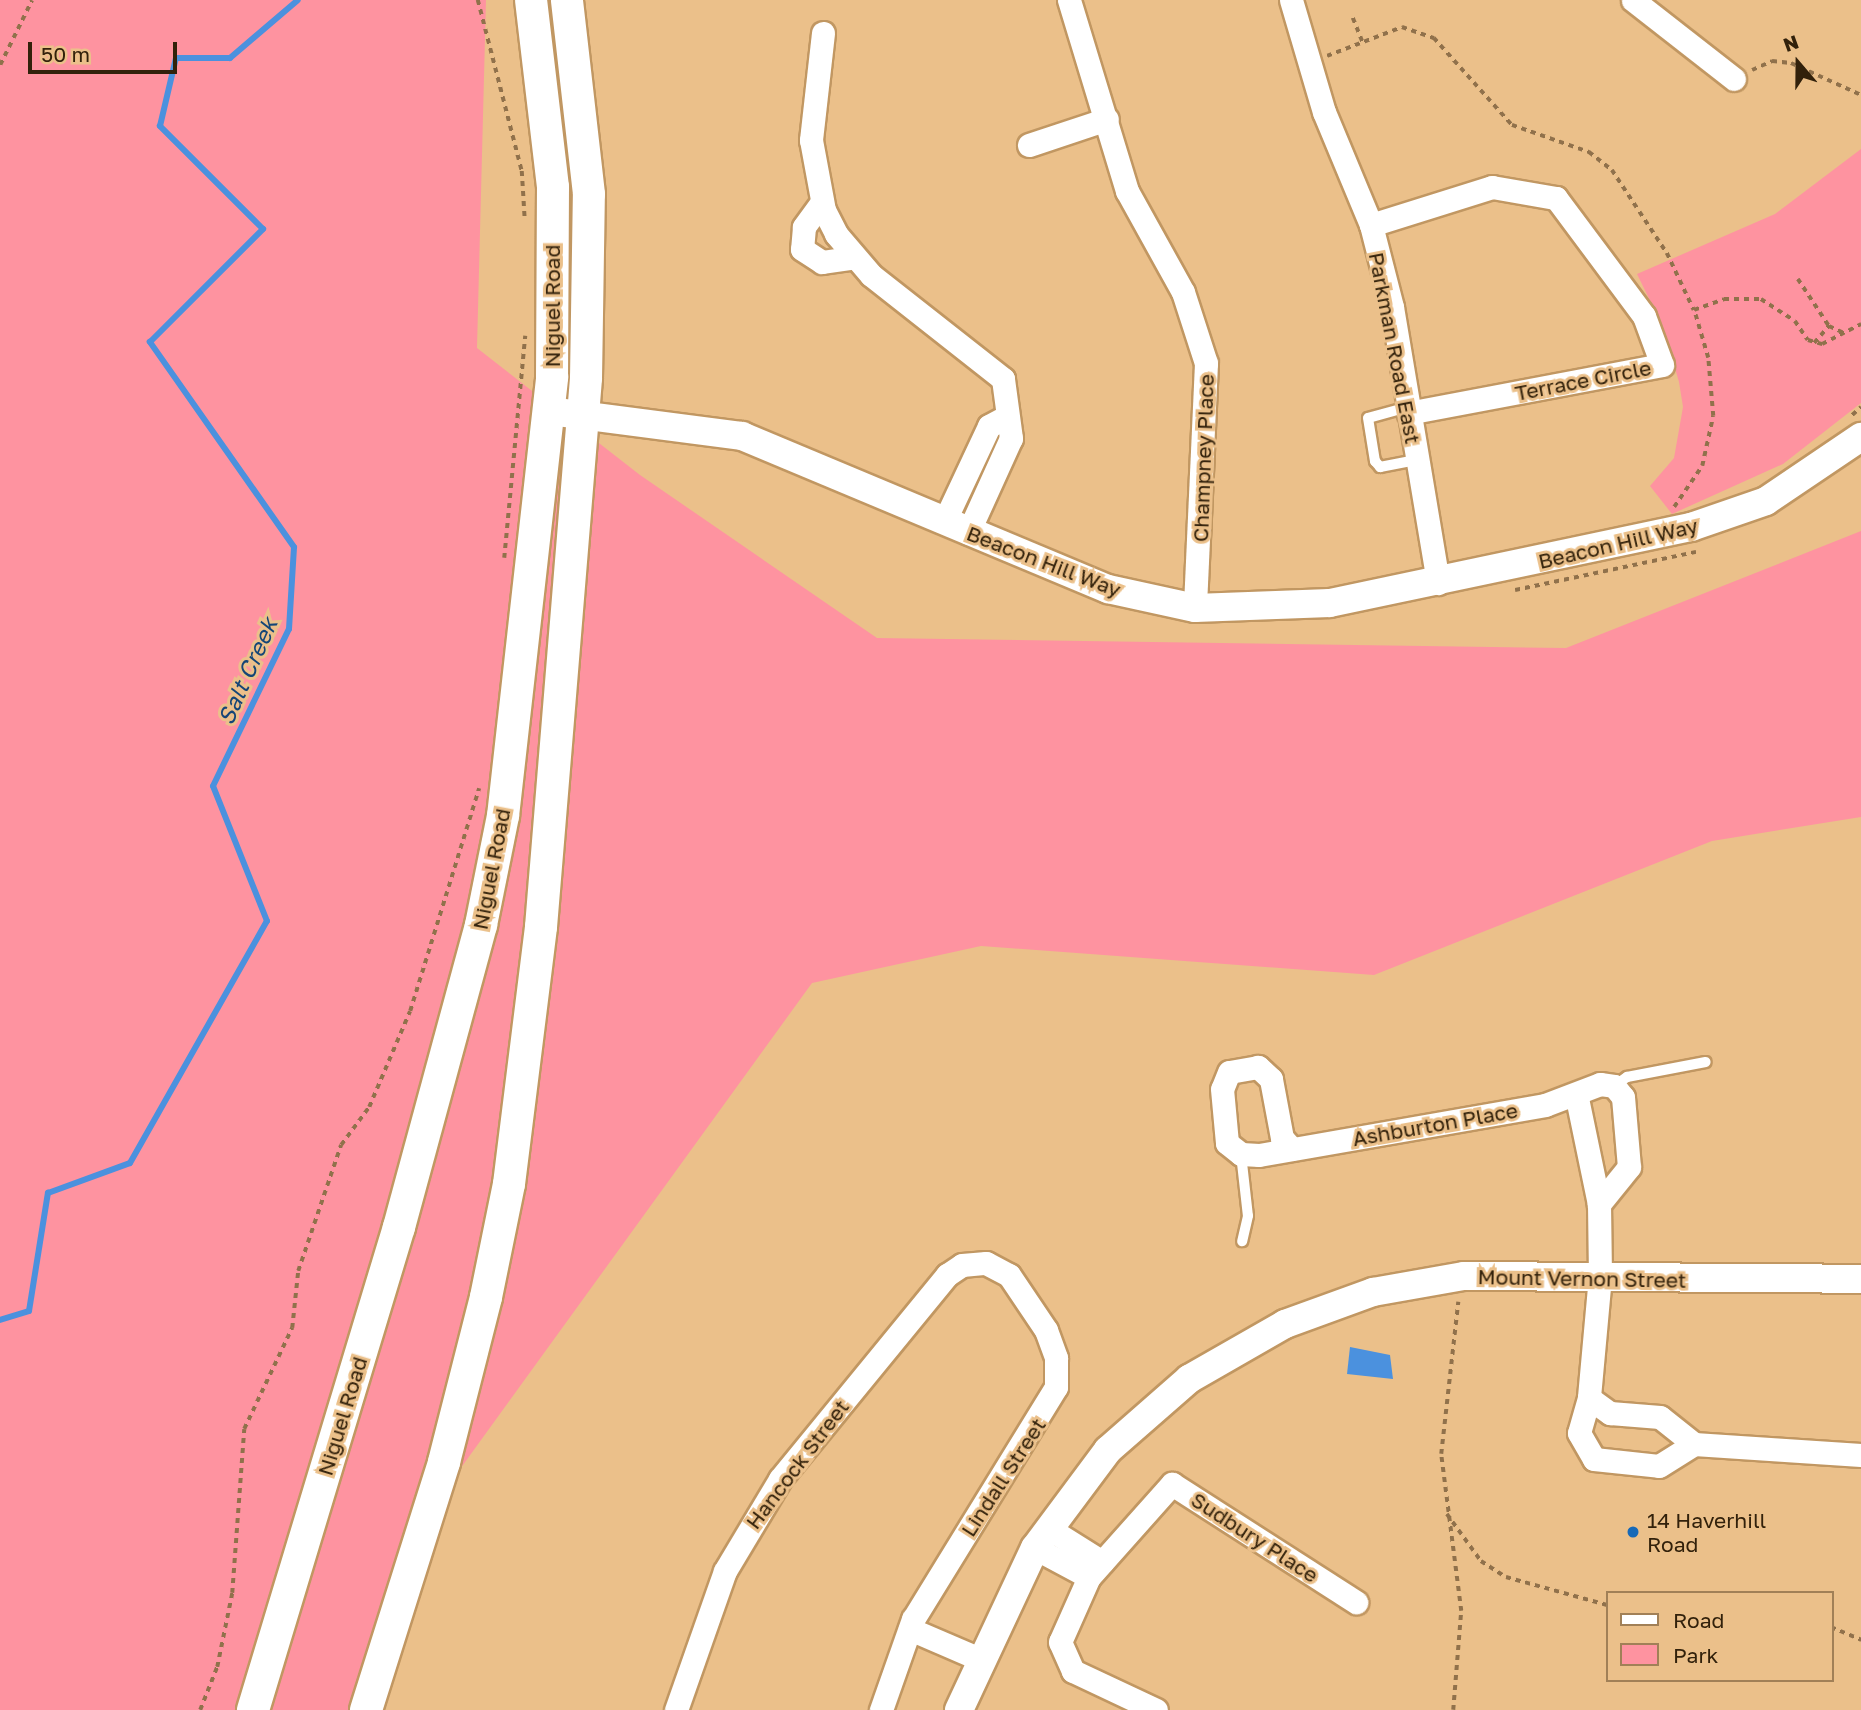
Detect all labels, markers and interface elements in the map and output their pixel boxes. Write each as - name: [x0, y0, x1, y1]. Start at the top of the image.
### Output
- scale bar: [32, 28, 180, 72]
- north arrow: [1763, 28, 1833, 98]
- text: N: [1780, 30, 1801, 56]
- text: 50 m: [41, 41, 90, 67]
- street label: Niguel Road: [539, 245, 565, 367]
- street label: Parkman Road East: [1364, 250, 1426, 446]
- street label: Terrace Circle: [1513, 354, 1653, 406]
- street label: Champney Place: [1187, 374, 1219, 542]
- street label: Beacon Hill Way: [1536, 512, 1700, 574]
- street label: Beacon Hill Way: [963, 520, 1125, 602]
- water label: Salt Creek: [211, 613, 283, 729]
- street label: Niguel Road: [467, 806, 515, 932]
- street label: Ashburton Place: [1350, 1097, 1520, 1151]
- street label: Mount Vernon Street: [1477, 1264, 1687, 1292]
- street label: Niguel Road: [312, 1354, 372, 1478]
- street label: Hancock Street: [740, 1394, 854, 1534]
- street label: Lindall Street: [955, 1413, 1051, 1541]
- street label: Sudbury Place: [1187, 1487, 1323, 1587]
- place label: 14 Haverhill Road: [1647, 1507, 1766, 1557]
- marker: 14 Haverhill Road: [1625, 1524, 1641, 1540]
- legend: [1605, 1591, 1833, 1682]
- text: Road: [1673, 1607, 1724, 1633]
- text: Park: [1673, 1642, 1718, 1668]

